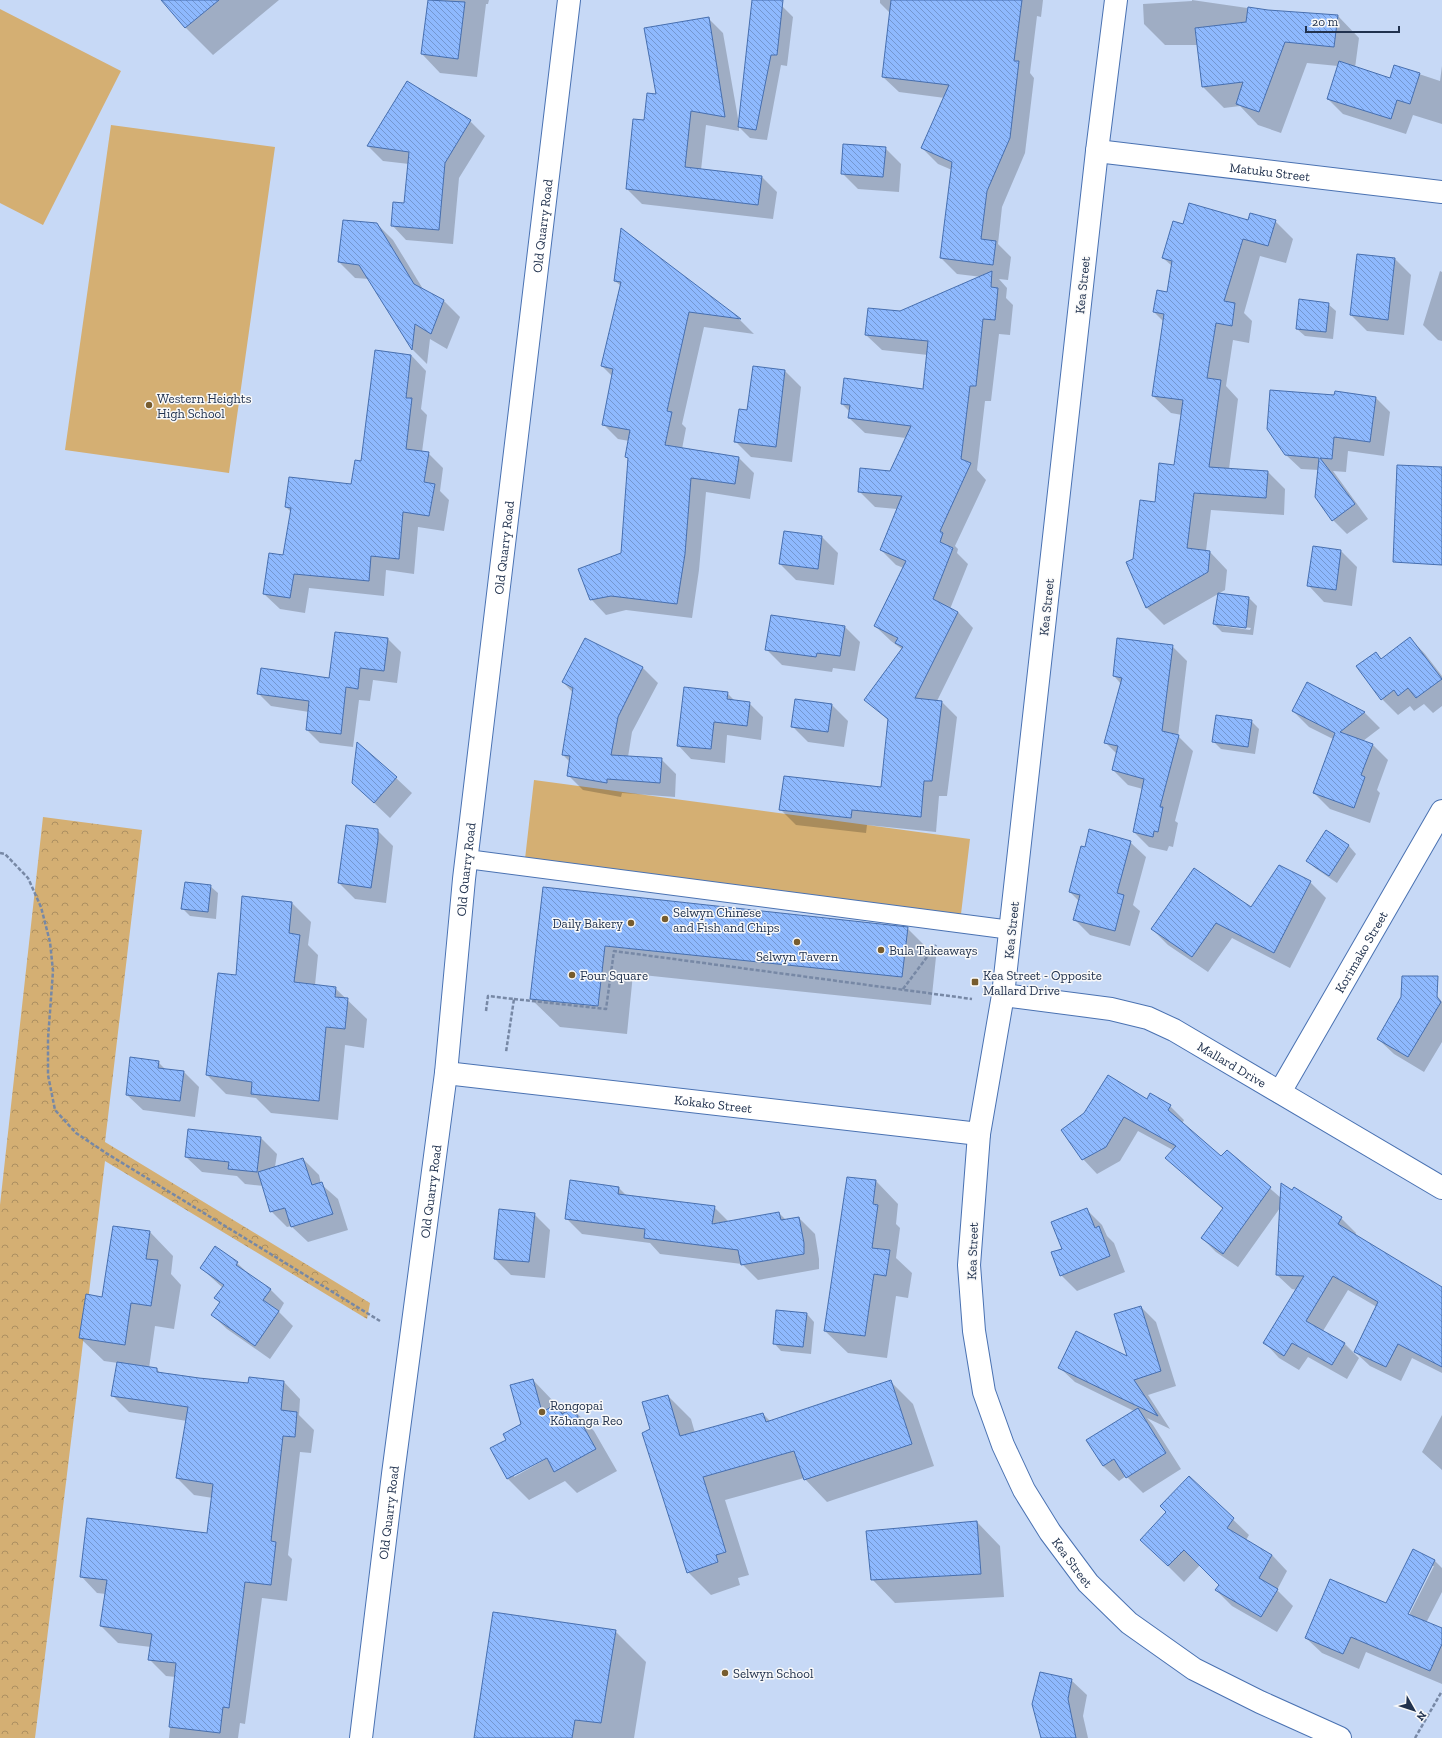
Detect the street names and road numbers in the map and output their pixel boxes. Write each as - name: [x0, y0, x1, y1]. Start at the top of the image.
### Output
- street label: Matuku Street: [1229, 160, 1311, 184]
- street label: Old Quarry Road: [529, 178, 556, 274]
- street label: Kea Street: [1072, 255, 1093, 315]
- street label: Old Quarry Road: [491, 500, 517, 595]
- street label: Kea Street: [1036, 577, 1057, 637]
- street label: Old Quarry Road: [454, 822, 479, 917]
- street label: Kea Street: [1001, 900, 1022, 960]
- street label: Korimako Street: [1332, 908, 1391, 995]
- street label: Mallard Drive: [1195, 1039, 1269, 1091]
- street label: Kokako Street: [673, 1092, 753, 1116]
- street label: Old Quarry Road: [417, 1144, 444, 1239]
- street label: Kea Street: [964, 1222, 981, 1280]
- street label: Old Quarry Road: [376, 1465, 402, 1560]
- street label: Kea Street: [1049, 1535, 1095, 1591]

